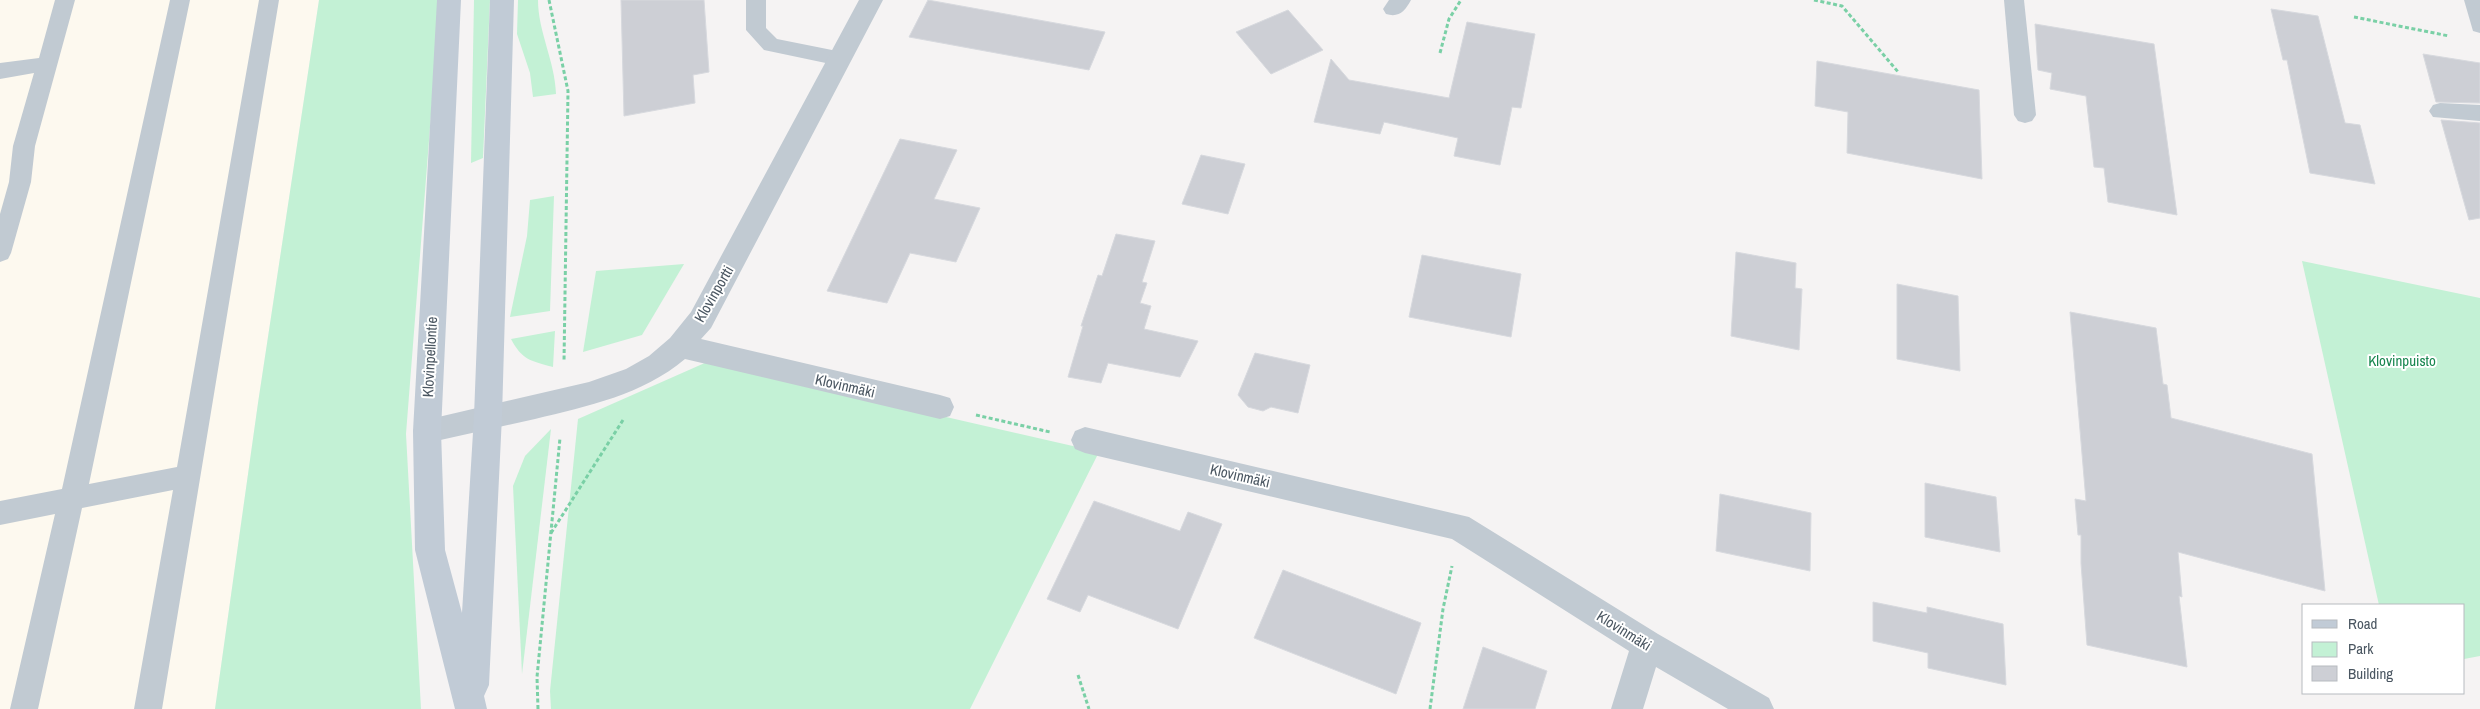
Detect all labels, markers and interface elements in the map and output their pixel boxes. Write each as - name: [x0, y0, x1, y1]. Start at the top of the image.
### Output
- street label: Klovinportti: [689, 262, 738, 326]
- street label: Klovinpellontie: [417, 316, 442, 398]
- park label: Klovinpuisto: [2368, 350, 2436, 371]
- street label: Klovinmäki: [813, 368, 877, 403]
- street label: Klovinmäki: [1208, 458, 1272, 493]
- legend: [2302, 604, 2465, 694]
- street label: Klovinmäki: [1593, 606, 1656, 656]
- text: Road: [2348, 613, 2377, 634]
- text: Park: [2348, 638, 2374, 659]
- text: Building: [2348, 663, 2393, 684]

